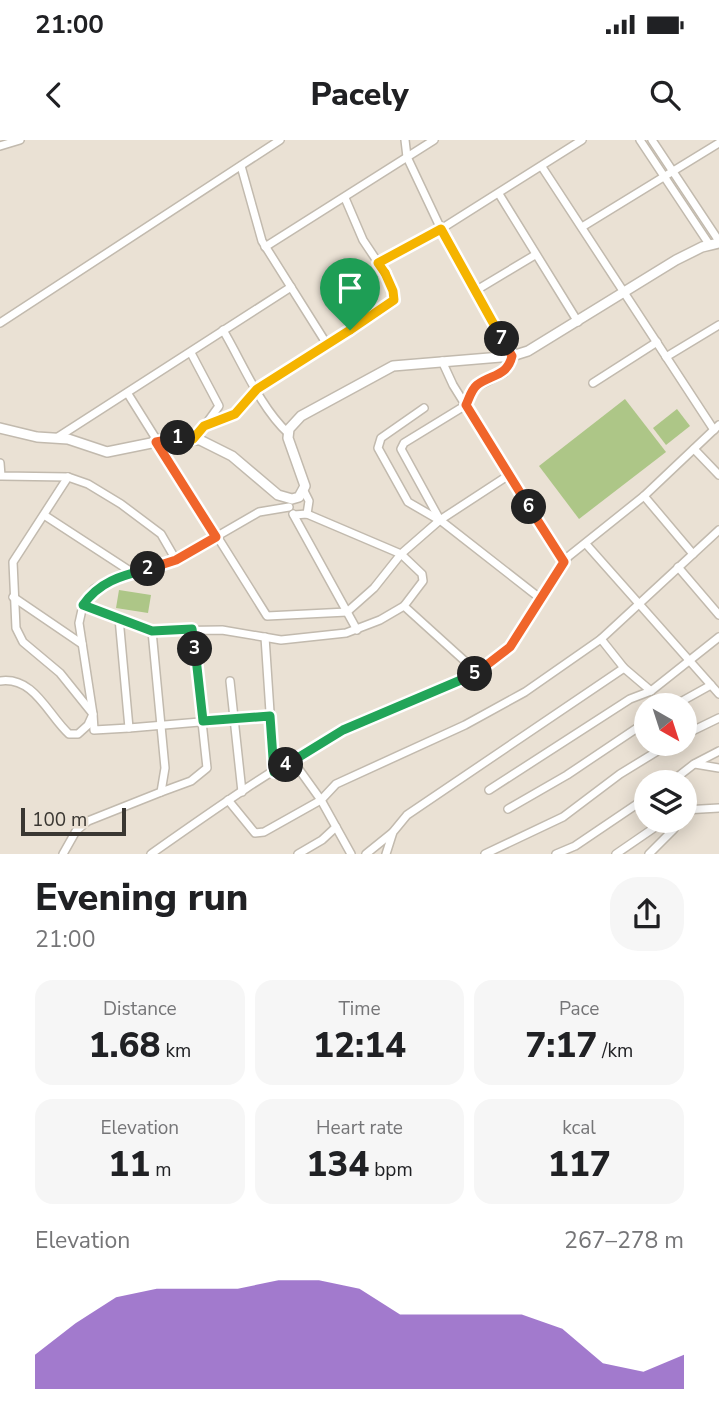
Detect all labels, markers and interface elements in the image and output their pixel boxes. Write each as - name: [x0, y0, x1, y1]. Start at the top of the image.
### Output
- text: 21:00: [35, 7, 104, 42]
- text: Pacely: [310, 73, 409, 116]
- icon: back: [35, 76, 73, 114]
- icon: search: [646, 76, 684, 114]
- pin: [320, 258, 380, 330]
- icon: arrive: [331, 269, 369, 307]
- pin: 7: [484, 322, 520, 356]
- text: 7: [496, 325, 507, 351]
- pin: 1: [160, 420, 196, 456]
- text: 1: [172, 424, 183, 450]
- pin: 6: [512, 490, 546, 524]
- text: 6: [523, 493, 534, 519]
- pin: 2: [130, 552, 166, 586]
- text: 2: [142, 555, 153, 581]
- pin: 3: [178, 631, 212, 666]
- text: 3: [189, 635, 200, 661]
- pin: 5: [458, 656, 492, 692]
- text: 5: [469, 660, 480, 686]
- north arrow: [634, 693, 696, 756]
- map controls: [634, 693, 697, 833]
- pin: 4: [268, 748, 304, 782]
- text: 4: [280, 751, 291, 777]
- button: layers: [634, 770, 697, 833]
- scale bar: [21, 805, 126, 837]
- text: 100 m: [32, 807, 87, 833]
- text: Evening run: [35, 872, 248, 923]
- button: share: [610, 877, 684, 951]
- text: 21:00: [35, 924, 95, 955]
- text: Distance: [103, 996, 177, 1022]
- text: Time: [338, 996, 381, 1022]
- text: Pace: [559, 996, 599, 1022]
- text: 1.68: [88, 1022, 161, 1069]
- text: 12:14: [313, 1022, 406, 1069]
- text: 7:17: [525, 1022, 597, 1069]
- text: km: [161, 1038, 191, 1064]
- text: /km: [597, 1038, 633, 1064]
- text: Elevation: [100, 1115, 179, 1141]
- text: Heart rate: [316, 1115, 403, 1141]
- text: kcal: [562, 1115, 596, 1141]
- text: 11: [108, 1141, 150, 1188]
- text: 134: [306, 1141, 369, 1188]
- text: 117: [548, 1141, 611, 1188]
- text: m: [150, 1157, 171, 1183]
- text: bpm: [369, 1157, 413, 1183]
- text: Elevation: [35, 1225, 130, 1256]
- text: 267–278 m: [564, 1225, 684, 1256]

